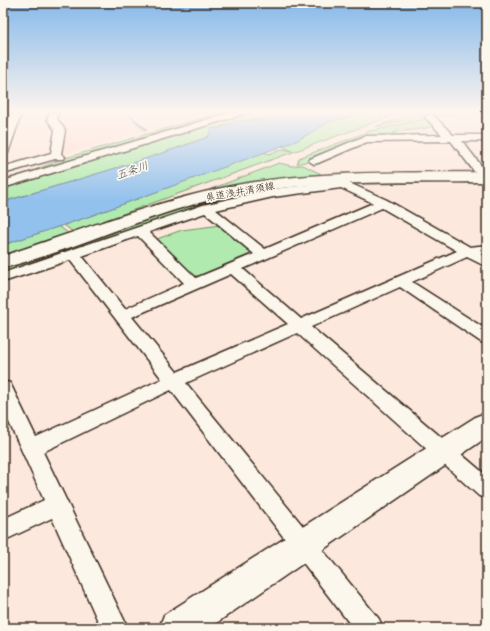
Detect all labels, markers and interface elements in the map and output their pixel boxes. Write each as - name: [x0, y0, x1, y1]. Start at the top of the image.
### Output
- water label: 五条川: [114, 159, 150, 182]
- street label: 県道浅井清須線: [205, 180, 276, 204]

